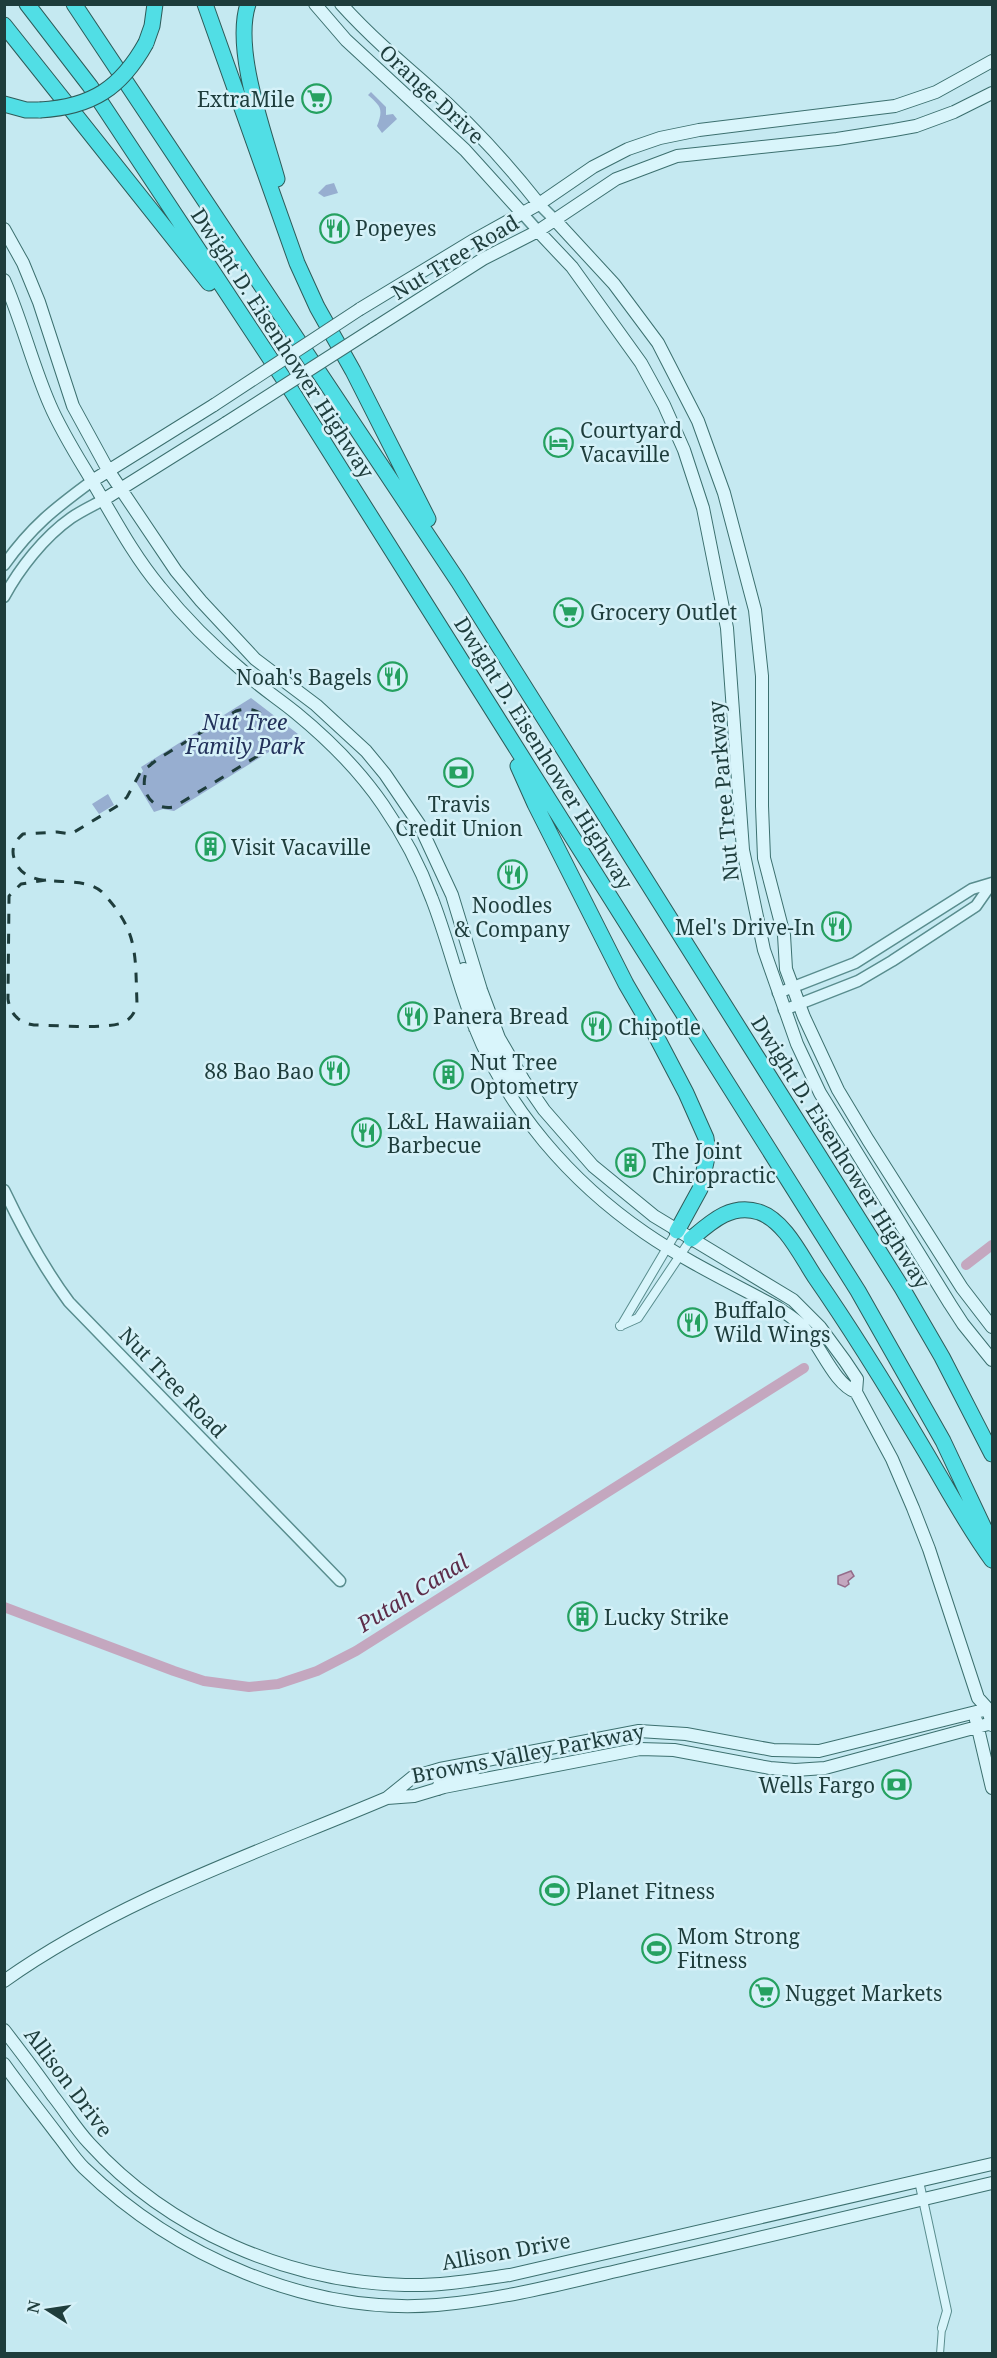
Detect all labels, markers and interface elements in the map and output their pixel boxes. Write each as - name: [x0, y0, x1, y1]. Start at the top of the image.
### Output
- street label: Orange Drive: [374, 38, 490, 150]
- supermarket icon: ExtraMile: [300, 83, 332, 115]
- place label: ExtraMile: [197, 85, 295, 113]
- street label: Dwight D. Eisenhower Highway: [185, 203, 381, 484]
- street label: Nut Tree Road: [386, 208, 524, 306]
- restaurant icon: Popeyes: [318, 212, 350, 244]
- place label: Popeyes: [355, 214, 437, 242]
- place label: Courtyard Vacaville: [580, 416, 682, 468]
- hotel icon: Courtyard Vacaville: [543, 426, 575, 458]
- supermarket icon: Grocery Outlet: [553, 596, 585, 628]
- place label: Grocery Outlet: [590, 598, 737, 626]
- street label: Dwight D. Eisenhower Highway: [448, 611, 640, 895]
- restaurant icon: Noah's Bagels: [377, 661, 409, 693]
- place label: Noah's Bagels: [236, 663, 372, 691]
- street label: Nut Tree Parkway: [701, 700, 745, 882]
- park label: Nut Tree Family Park: [185, 708, 305, 760]
- bank icon: Travis Credit Union: [443, 757, 475, 789]
- place label: Travis Credit Union: [395, 790, 523, 842]
- building icon: Visit Vacaville: [194, 831, 226, 863]
- place label: Visit Vacaville: [231, 833, 371, 861]
- restaurant icon: Noodles & Company: [496, 858, 528, 890]
- place label: Noodles & Company: [454, 891, 570, 943]
- restaurant icon: Mel's Drive-In: [820, 911, 852, 943]
- place label: Mel's Drive-In: [675, 913, 815, 941]
- restaurant icon: Panera Bread: [396, 1000, 428, 1032]
- place label: Panera Bread: [433, 1002, 569, 1030]
- street label: Dwight D. Eisenhower Highway: [745, 1010, 937, 1294]
- restaurant icon: Chipotle: [581, 1011, 613, 1043]
- place label: Chipotle: [618, 1013, 701, 1041]
- place label: Nut Tree Optometry: [470, 1048, 578, 1100]
- restaurant icon: 88 Bao Bao: [319, 1055, 351, 1087]
- place label: 88 Bao Bao: [204, 1057, 314, 1085]
- building icon: Nut Tree Optometry: [433, 1058, 465, 1090]
- place label: L&L Hawaiian Barbecue: [387, 1107, 531, 1159]
- restaurant icon: L&L Hawaiian Barbecue: [350, 1117, 382, 1149]
- place label: The Joint Chiropractic: [652, 1137, 776, 1189]
- building icon: The Joint Chiropractic: [615, 1147, 647, 1179]
- place label: Buffalo Wild Wings: [714, 1296, 831, 1348]
- restaurant icon: Buffalo Wild Wings: [677, 1306, 709, 1338]
- street label: Nut Tree Road: [113, 1321, 233, 1443]
- water label: Putah Canal: [350, 1546, 474, 1639]
- building icon: Lucky Strike: [567, 1601, 599, 1633]
- place label: Lucky Strike: [604, 1603, 729, 1631]
- street label: Browns Valley Parkway: [409, 1717, 647, 1789]
- bank icon: Wells Fargo: [880, 1769, 912, 1801]
- place label: Wells Fargo: [758, 1771, 875, 1799]
- sports icon: Planet Fitness: [539, 1875, 571, 1907]
- place label: Planet Fitness: [576, 1877, 715, 1905]
- place label: Mom Strong Fitness: [677, 1922, 800, 1974]
- sports icon: Mom Strong Fitness: [640, 1932, 672, 1964]
- supermarket icon: Nugget Markets: [748, 1977, 780, 2009]
- place label: Nugget Markets: [785, 1979, 942, 2007]
- street label: Allison Drive: [19, 2021, 119, 2143]
- street label: Allison Drive: [439, 2226, 573, 2276]
- north arrow: [18, 2280, 78, 2340]
- text: N: [21, 2298, 45, 2315]

